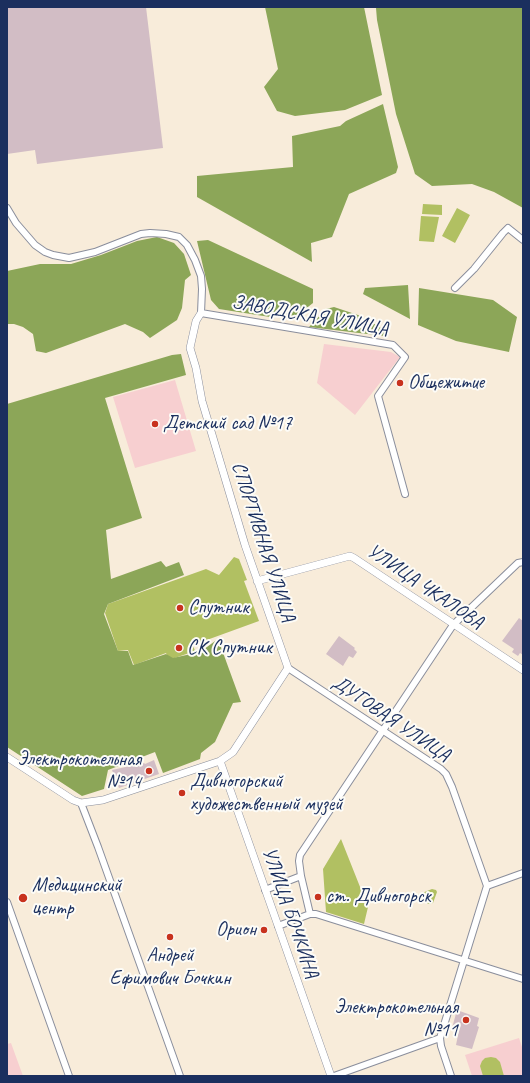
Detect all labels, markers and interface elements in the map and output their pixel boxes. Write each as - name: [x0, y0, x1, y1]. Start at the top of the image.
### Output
- street label: ЗАВОДСКАЯ УЛИЦА: [230, 290, 390, 342]
- place label: Общежитие: [408, 371, 484, 395]
- marker: Общежитие: [395, 378, 405, 388]
- place label: Детский сад №17: [163, 412, 292, 436]
- marker: Детский сад №17: [150, 419, 160, 429]
- street label: СПОРТИВНАЯ УЛИЦА: [226, 459, 300, 625]
- street label: УЛИЦА ЧКАЛОВА: [362, 539, 488, 635]
- place label: Спутник: [188, 596, 249, 620]
- marker: Спутник: [175, 603, 185, 613]
- place label: СК Спутник: [187, 636, 272, 660]
- marker: СК Спутник: [174, 643, 184, 653]
- street label: ДУГОВАЯ УЛИЦА: [327, 671, 455, 767]
- place label: Электрокотельная №14: [17, 748, 141, 795]
- marker: Электрокотельная №14: [144, 766, 154, 776]
- place label: Дивногорский художественный музей: [190, 770, 343, 817]
- marker: Дивногорский художественный музей: [177, 788, 187, 798]
- street label: УЛИЦА БОЧКИНА: [256, 844, 324, 982]
- place label: Медицинский центр: [32, 874, 122, 921]
- place label: ст. Дивногорск: [326, 885, 431, 909]
- marker: Медицинский центр: [17, 892, 29, 904]
- marker: ст. Дивногорск: [313, 892, 323, 902]
- place label: Орион: [216, 918, 256, 942]
- marker: Орион: [259, 925, 269, 935]
- marker: Андрей Ефимович Бочкин: [165, 932, 175, 942]
- place label: Андрей Ефимович Бочкин: [110, 944, 230, 991]
- place label: Электрокотельная №11: [334, 996, 458, 1043]
- marker: Электрокотельная №11: [461, 1015, 471, 1025]

